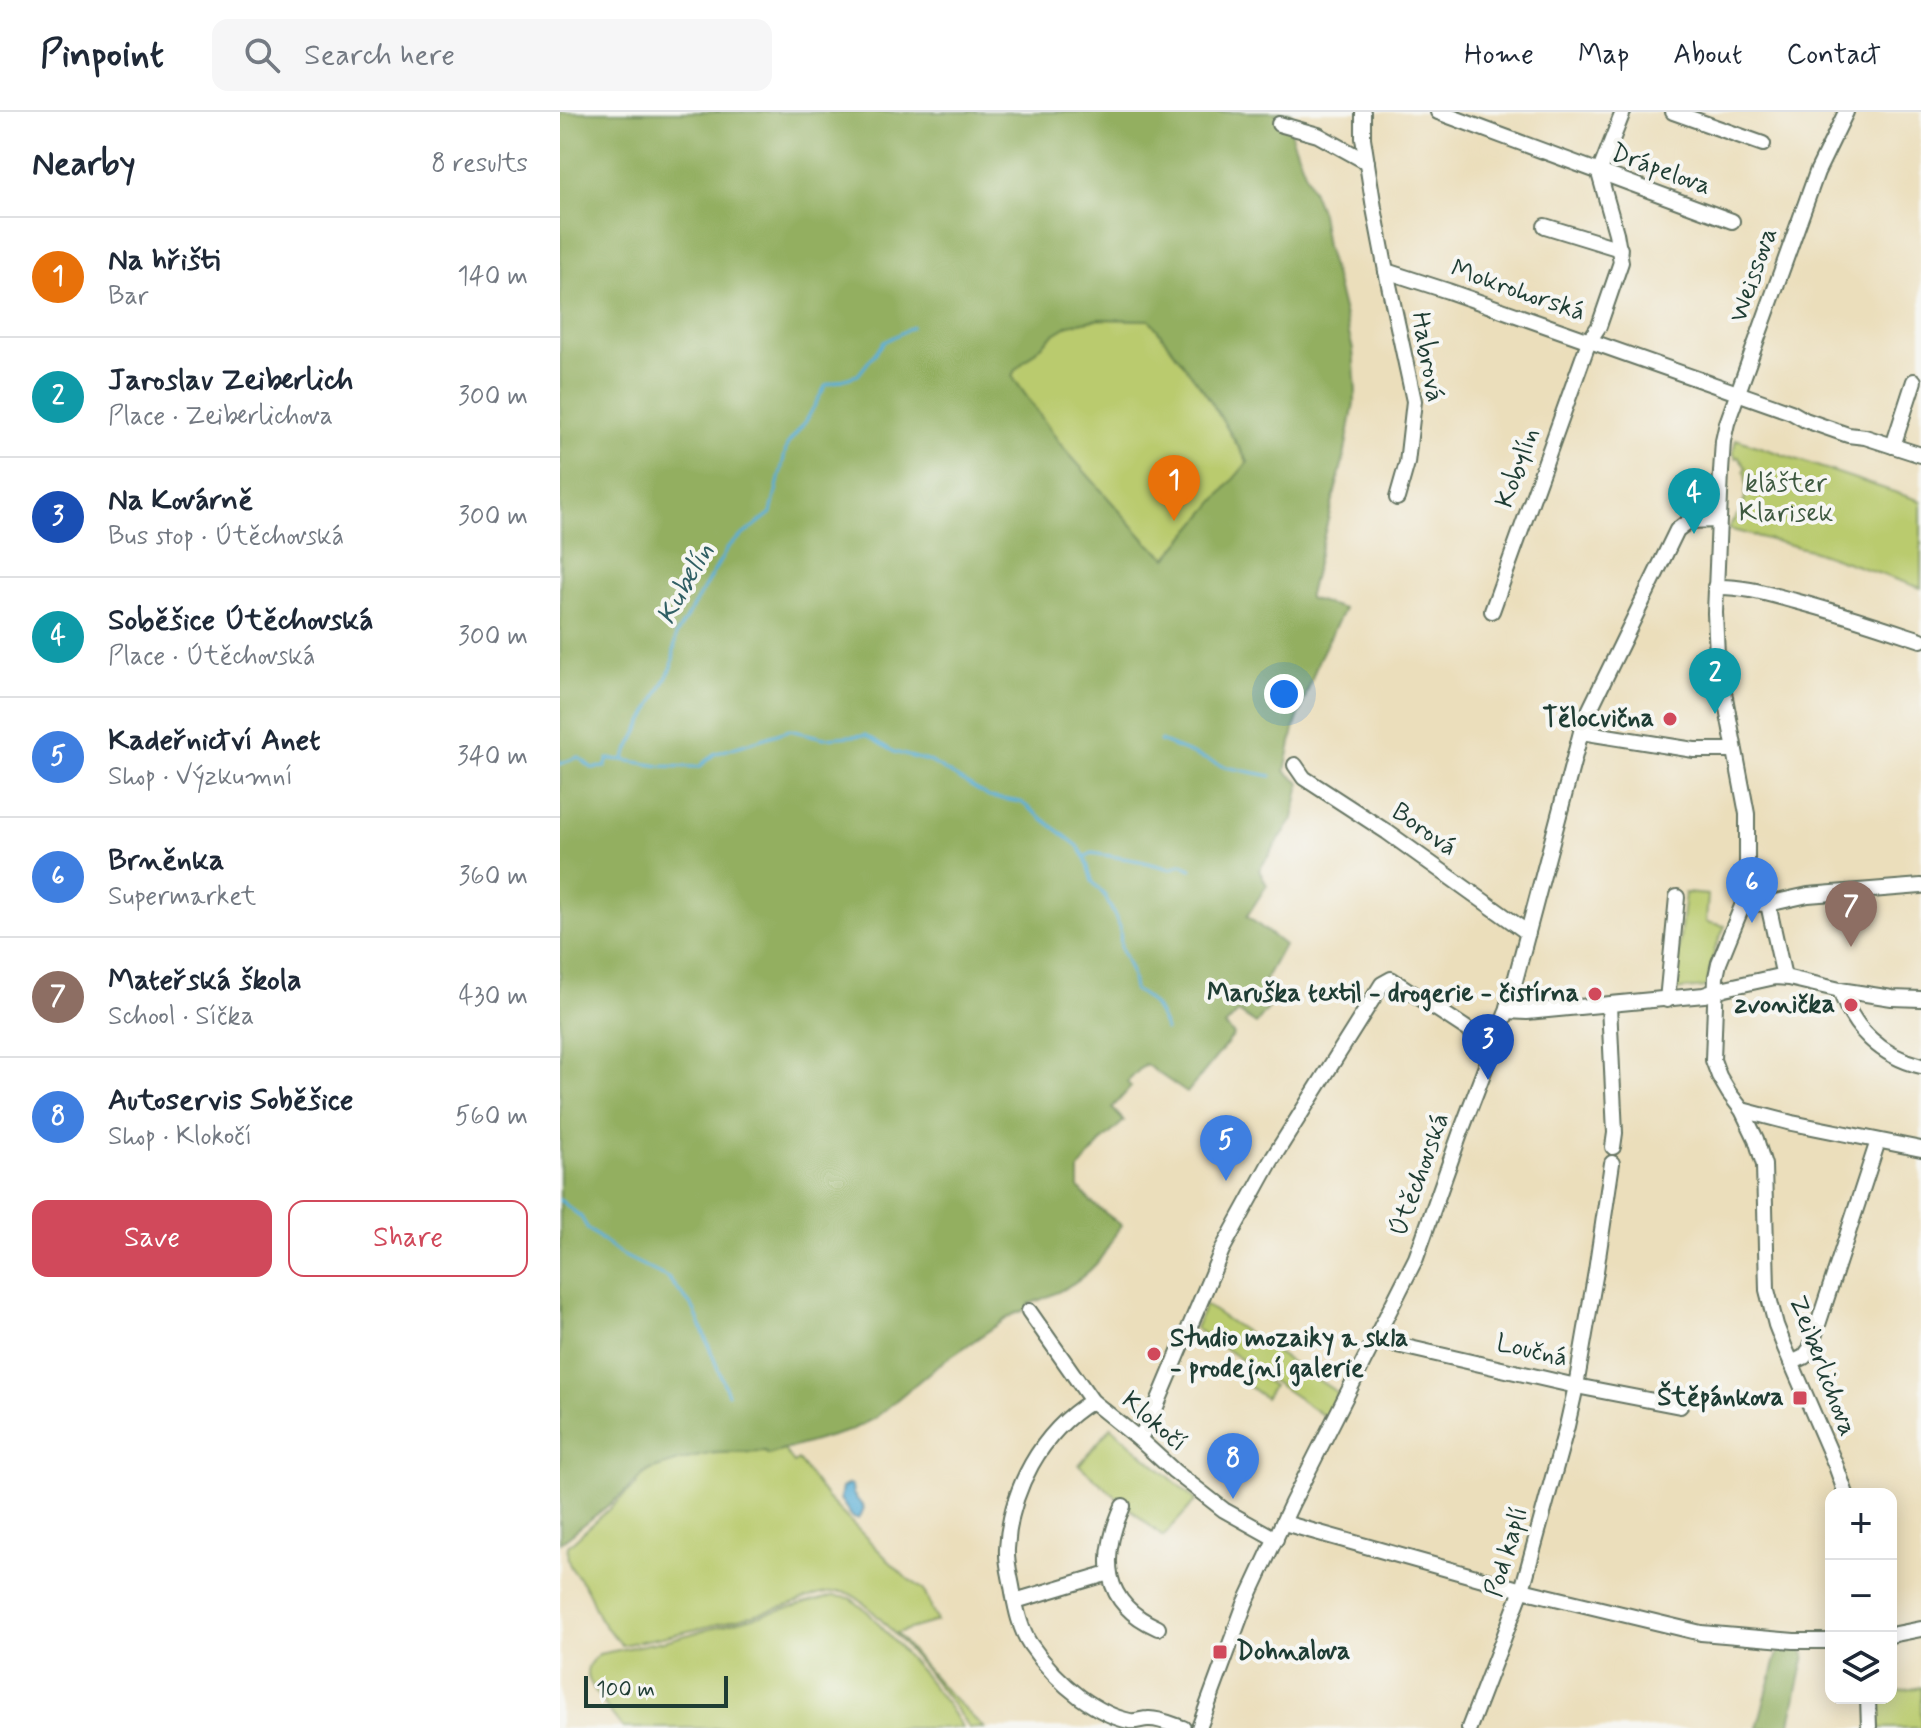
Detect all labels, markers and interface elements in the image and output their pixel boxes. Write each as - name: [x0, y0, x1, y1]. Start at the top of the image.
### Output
- search box: [212, 19, 772, 91]
- text: Pinpoint: [40, 31, 164, 80]
- icon: search: [240, 33, 284, 77]
- text: Search here: [304, 36, 455, 75]
- text: Home: [1464, 37, 1534, 74]
- text: Map: [1578, 37, 1629, 74]
- text: About: [1673, 37, 1742, 74]
- text: Contact: [1786, 37, 1881, 74]
- street label: Drápelova: [1606, 136, 1716, 204]
- text: Nearby: [32, 142, 136, 187]
- text: 8 results: [431, 147, 528, 181]
- street label: Weissova: [1722, 223, 1786, 327]
- text: Na hřišti: [108, 241, 220, 280]
- street label: Mokrohorská: [1446, 252, 1590, 330]
- text: 1: [52, 260, 64, 294]
- text: 140 m: [457, 260, 528, 294]
- text: Bar: [108, 280, 149, 314]
- street label: Habrová: [1402, 309, 1452, 405]
- text: Jaroslav Zeiberlich: [108, 361, 353, 400]
- text: 2: [52, 380, 64, 414]
- text: 300 m: [458, 380, 528, 414]
- text: Place · Zeiberlichova: [108, 400, 333, 434]
- street label: Kobylín: [1488, 423, 1548, 513]
- pin: 1: [1148, 455, 1200, 521]
- park label: klášter Klarisek: [1739, 467, 1834, 531]
- pin: 4: [1668, 468, 1720, 534]
- text: Na Kovárně: [108, 481, 253, 520]
- text: 3: [52, 500, 64, 534]
- text: 300 m: [458, 500, 528, 534]
- text: Bus stop · Útěchovská: [108, 520, 344, 554]
- water label: Kubelín: [648, 536, 724, 632]
- text: Soběšice Útěchovská: [108, 601, 373, 640]
- text: 4: [50, 620, 66, 654]
- text: 300 m: [458, 620, 528, 654]
- text: Place · Útěchovská: [108, 640, 315, 674]
- pin: 2: [1689, 648, 1741, 714]
- your location: [1264, 674, 1304, 714]
- place label: Tělocvična: [1543, 702, 1654, 736]
- marker: Tělocvična: [1661, 710, 1679, 728]
- text: Kadeřnictví Anet: [108, 721, 320, 760]
- text: 5: [50, 740, 66, 774]
- text: 340 m: [457, 740, 528, 774]
- text: Shop · Výzkumní: [108, 760, 293, 794]
- street label: Borová: [1384, 795, 1464, 865]
- text: Brněnka: [108, 841, 224, 880]
- pin: 6: [1726, 857, 1778, 923]
- text: 6: [51, 860, 65, 894]
- text: 360 m: [459, 860, 528, 894]
- text: Supermarket: [108, 880, 256, 914]
- pin: 7: [1825, 881, 1877, 947]
- text: Mateřská škola: [108, 961, 302, 1000]
- place label: Maruška textil - drogerie - čistírna: [1207, 977, 1579, 1012]
- text: 7: [50, 980, 66, 1014]
- text: 430 m: [459, 980, 528, 1014]
- marker: Maruška textil - drogerie - čistírna: [1586, 985, 1604, 1003]
- place label: zvonička: [1735, 988, 1835, 1022]
- marker: zvonička: [1842, 996, 1860, 1014]
- text: School · Síčka: [108, 1000, 254, 1034]
- pin: 3: [1462, 1014, 1514, 1080]
- text: Autoservis Soběšice: [108, 1081, 354, 1120]
- text: 8: [51, 1100, 65, 1134]
- text: 560 m: [455, 1100, 528, 1134]
- street label: Útěchovská: [1382, 1108, 1458, 1242]
- pin: 5: [1200, 1115, 1252, 1181]
- text: Shop · Klokočí: [108, 1120, 252, 1154]
- button: Save: [32, 1200, 272, 1277]
- button: Share: [288, 1200, 528, 1277]
- street label: Zeiberlichova: [1780, 1291, 1864, 1441]
- place label: Studio mozaiky a skla - prodejní galerie: [1170, 1322, 1408, 1387]
- street label: Loučná: [1493, 1326, 1571, 1376]
- marker: Studio mozaiky a skla - prodejní galerie: [1145, 1345, 1163, 1363]
- place label: Štěpánkova: [1657, 1380, 1784, 1415]
- street label: Klokočí: [1114, 1384, 1194, 1460]
- marker: Štěpánkova: [1791, 1389, 1809, 1407]
- pin: 8: [1207, 1433, 1259, 1499]
- map controls: [1825, 1488, 1897, 1704]
- button: +: [1825, 1488, 1897, 1560]
- street label: Pod kaplí: [1477, 1503, 1537, 1601]
- button: −: [1825, 1560, 1897, 1632]
- button: layers: [1825, 1632, 1897, 1704]
- place label: Dohnalova: [1236, 1635, 1350, 1669]
- marker: Dohnalova: [1211, 1643, 1229, 1661]
- scale bar: [584, 1672, 728, 1708]
- text: 100 m: [596, 1676, 655, 1704]

